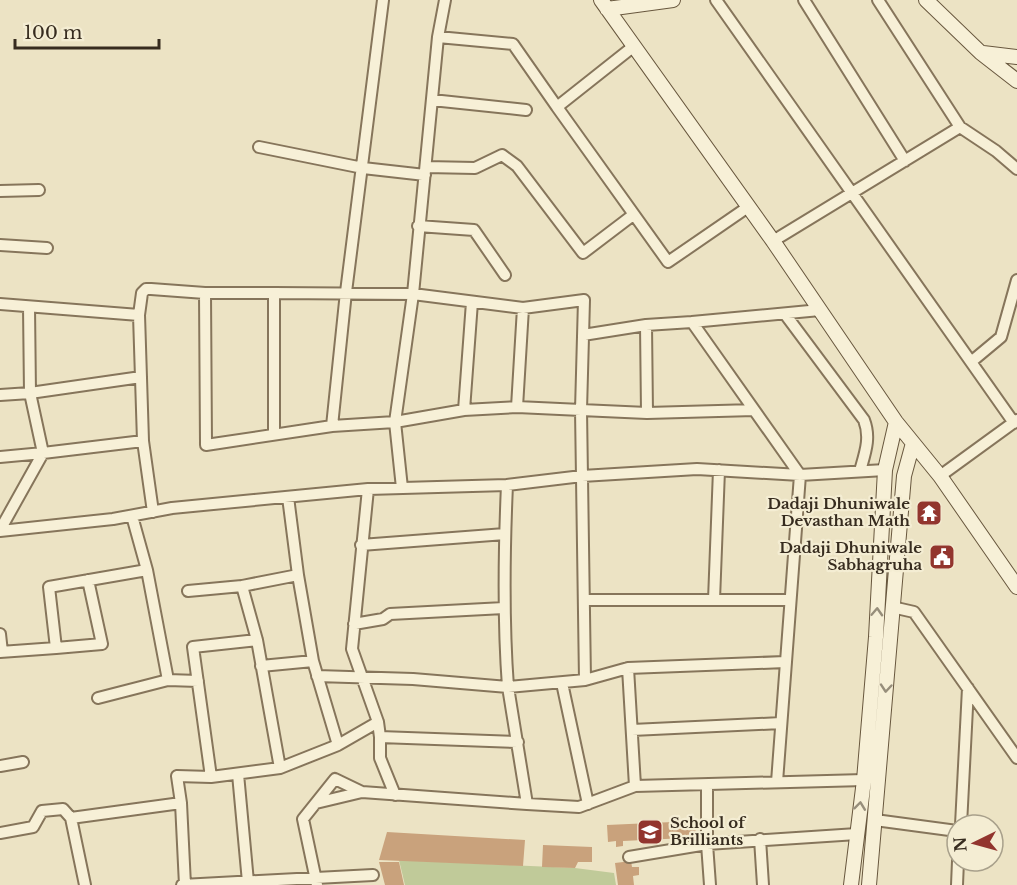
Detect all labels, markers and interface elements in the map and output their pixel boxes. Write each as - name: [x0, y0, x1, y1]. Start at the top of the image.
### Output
- scale bar: [15, 12, 159, 50]
- text: 100 m: [24, 22, 82, 44]
- place label: Dadaji Dhuniwale Devasthan Math: [767, 494, 910, 530]
- temple icon: Dadaji Dhuniwale Devasthan Math: [914, 498, 944, 528]
- place label: Dadaji Dhuniwale Sabhagruha: [779, 538, 922, 574]
- public building icon: Dadaji Dhuniwale Sabhagruha: [927, 542, 957, 572]
- one-way arrow: [871, 607, 884, 616]
- one-way arrow: [880, 684, 893, 693]
- one-way arrow: [853, 801, 866, 811]
- place label: School of Brilliants: [670, 813, 747, 849]
- north arrow: [945, 813, 1005, 873]
- school or university icon: School of Brilliants: [635, 817, 665, 847]
- text: N: [949, 836, 971, 853]

